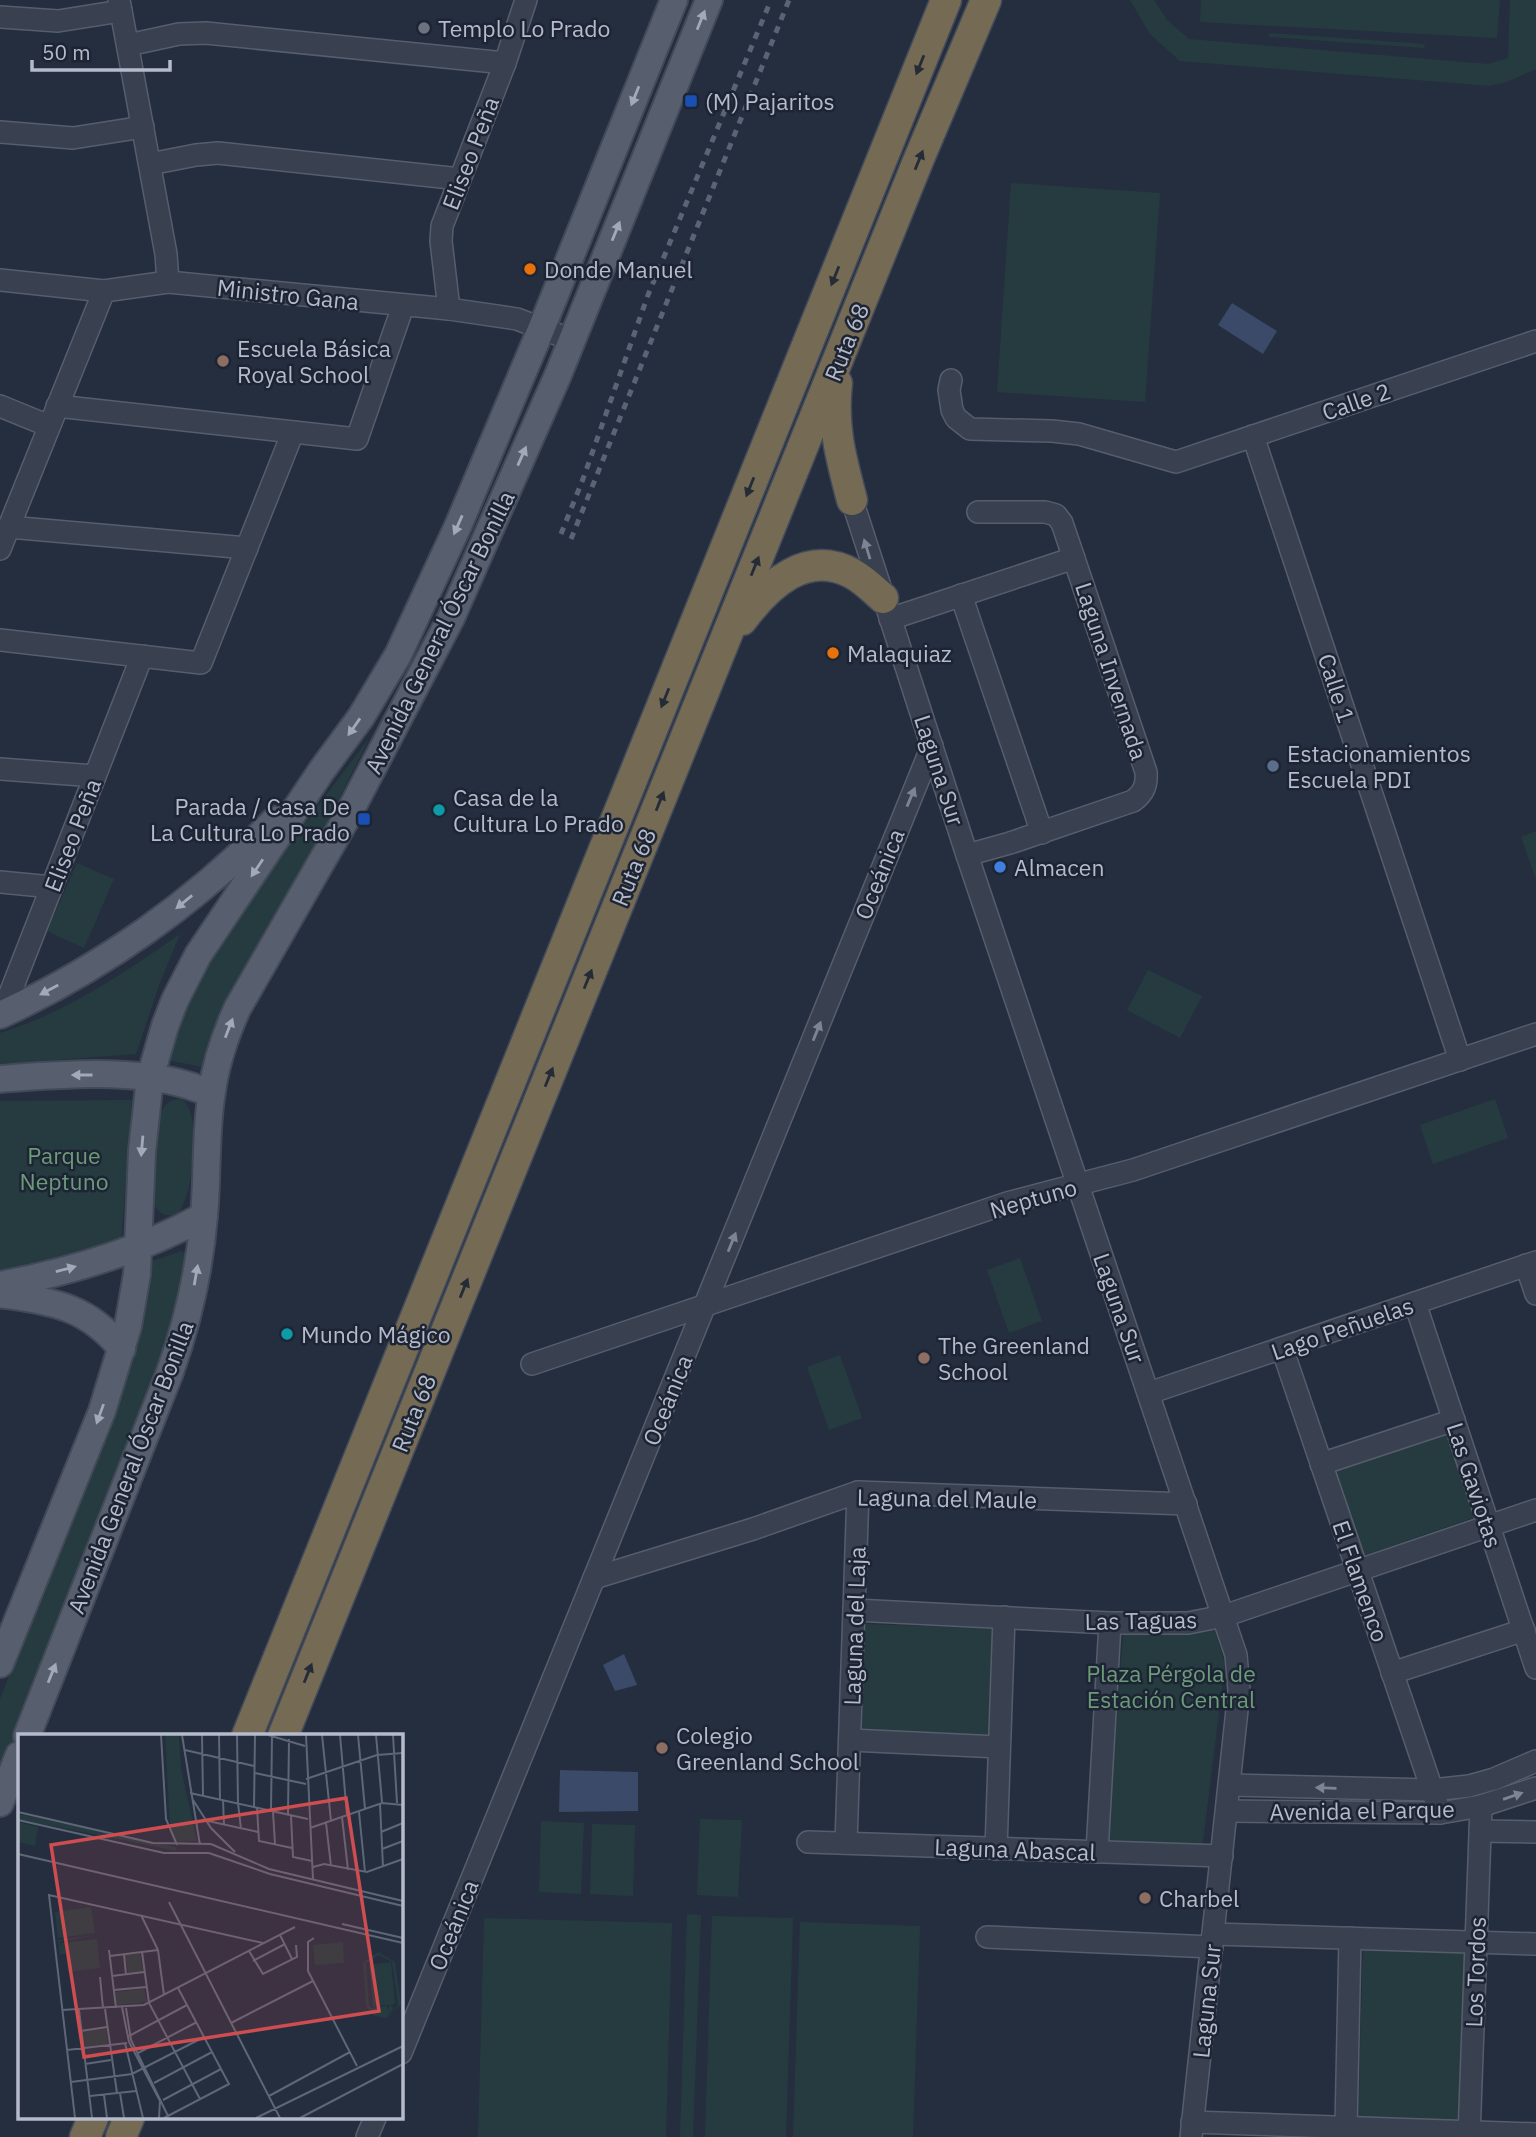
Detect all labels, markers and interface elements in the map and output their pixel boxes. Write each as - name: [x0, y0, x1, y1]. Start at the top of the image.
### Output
- one-way arrow: [695, 10, 706, 31]
- place label: Templo Lo Prado: [438, 13, 610, 43]
- marker: Templo Lo Prado: [416, 20, 432, 36]
- scale bar: [32, 28, 170, 72]
- text: 50 m: [42, 38, 91, 66]
- one-way arrow: [915, 54, 926, 75]
- one-way arrow: [630, 86, 641, 107]
- place label: (M) Pajaritos: [705, 86, 835, 116]
- street label: Eliseo Peña: [435, 92, 505, 214]
- marker: (M) Pajaritos: [683, 93, 699, 109]
- one-way arrow: [913, 150, 925, 170]
- one-way arrow: [610, 221, 621, 242]
- place label: Donde Manuel: [544, 254, 693, 284]
- marker: Donde Manuel: [522, 261, 538, 277]
- one-way arrow: [829, 265, 840, 286]
- street label: Ministro Gana: [216, 272, 360, 316]
- street label: Ruta 68: [817, 299, 875, 385]
- place label: Escuela Básica Royal School: [237, 333, 391, 389]
- marker: Escuela Básica Royal School: [215, 353, 231, 369]
- street label: Calle 2: [1318, 375, 1394, 427]
- one-way arrow: [516, 446, 528, 466]
- one-way arrow: [744, 476, 755, 497]
- street label: Avenida General Óscar Bonilla: [357, 486, 521, 778]
- one-way arrow: [452, 515, 464, 535]
- one-way arrow: [862, 539, 872, 560]
- one-way arrow: [750, 555, 761, 576]
- street label: Laguna Invernada: [1069, 578, 1155, 764]
- place label: Malaquiaz: [847, 638, 952, 668]
- marker: Malaquiaz: [825, 645, 841, 661]
- street label: Calle 1: [1312, 650, 1362, 726]
- one-way arrow: [659, 687, 670, 708]
- street label: Laguna Sur: [908, 711, 972, 830]
- one-way arrow: [347, 718, 361, 736]
- place label: Estacionamientos Escuela PDI: [1287, 738, 1471, 794]
- marker: Estacionamientos Escuela PDI: [1265, 758, 1281, 774]
- street label: Eliseo Peña: [37, 774, 107, 896]
- place label: Casa de la Cultura Lo Prado: [453, 782, 624, 838]
- one-way arrow: [905, 786, 916, 807]
- one-way arrow: [654, 790, 665, 811]
- place label: Parada / Casa De La Cultura Lo Prado: [150, 791, 350, 847]
- marker: Casa de la Cultura Lo Prado: [431, 802, 447, 818]
- marker: Parada / Casa De La Cultura Lo Prado: [356, 811, 372, 827]
- street label: Ruta 68: [604, 824, 662, 910]
- street label: Oceánica: [847, 824, 911, 924]
- place label: Almacen: [1014, 852, 1104, 882]
- one-way arrow: [250, 859, 264, 877]
- marker: Almacen: [992, 859, 1008, 875]
- one-way arrow: [175, 894, 193, 908]
- one-way arrow: [583, 969, 594, 990]
- one-way arrow: [39, 984, 59, 996]
- one-way arrow: [223, 1018, 234, 1039]
- one-way arrow: [811, 1020, 822, 1041]
- one-way arrow: [543, 1066, 554, 1087]
- one-way arrow: [71, 1069, 93, 1081]
- one-way arrow: [136, 1135, 147, 1157]
- park label: Parque Neptuno: [19, 1140, 109, 1196]
- street label: Neptuno: [986, 1171, 1080, 1225]
- one-way arrow: [726, 1231, 737, 1252]
- street label: Laguna Sur: [1087, 1249, 1153, 1368]
- one-way arrow: [56, 1264, 77, 1274]
- one-way arrow: [191, 1264, 202, 1286]
- one-way arrow: [458, 1277, 469, 1298]
- street label: Lago Peñuelas: [1267, 1290, 1417, 1366]
- street label: Avenida General Óscar Bonilla: [60, 1316, 200, 1618]
- place label: Mundo Mágico: [301, 1319, 451, 1349]
- marker: Mundo Mágico: [279, 1326, 295, 1342]
- place label: The Greenland School: [938, 1330, 1090, 1386]
- street label: Oceánica: [635, 1350, 699, 1450]
- marker: The Greenland School: [916, 1350, 932, 1366]
- street label: Ruta 68: [384, 1370, 442, 1456]
- one-way arrow: [95, 1403, 106, 1424]
- street label: Las Gaviotas: [1441, 1419, 1509, 1551]
- street label: Laguna del Maule: [857, 1481, 1037, 1515]
- street label: El Flamenco: [1326, 1516, 1396, 1646]
- street label: Laguna del Laja: [836, 1546, 872, 1706]
- street label: Las Taguas: [1084, 1604, 1198, 1636]
- park label: Plaza Pérgola de Estación Central: [1086, 1658, 1256, 1714]
- one-way arrow: [46, 1662, 57, 1683]
- one-way arrow: [303, 1662, 314, 1683]
- place label: Colegio Greenland School: [676, 1720, 859, 1776]
- inset map: [18, 1734, 402, 2120]
- marker: Colegio Greenland School: [654, 1740, 670, 1756]
- one-way arrow: [1314, 1783, 1336, 1794]
- one-way arrow: [1503, 1790, 1524, 1801]
- street label: Avenida el Parque: [1269, 1793, 1455, 1827]
- street label: Laguna Abascal: [934, 1831, 1096, 1867]
- street label: Oceánica: [421, 1875, 485, 1975]
- place label: Charbel: [1159, 1883, 1239, 1913]
- marker: Charbel: [1137, 1890, 1153, 1906]
- street label: Los Tordos: [1458, 1916, 1492, 2028]
- street label: Laguna Sur: [1185, 1942, 1227, 2060]

